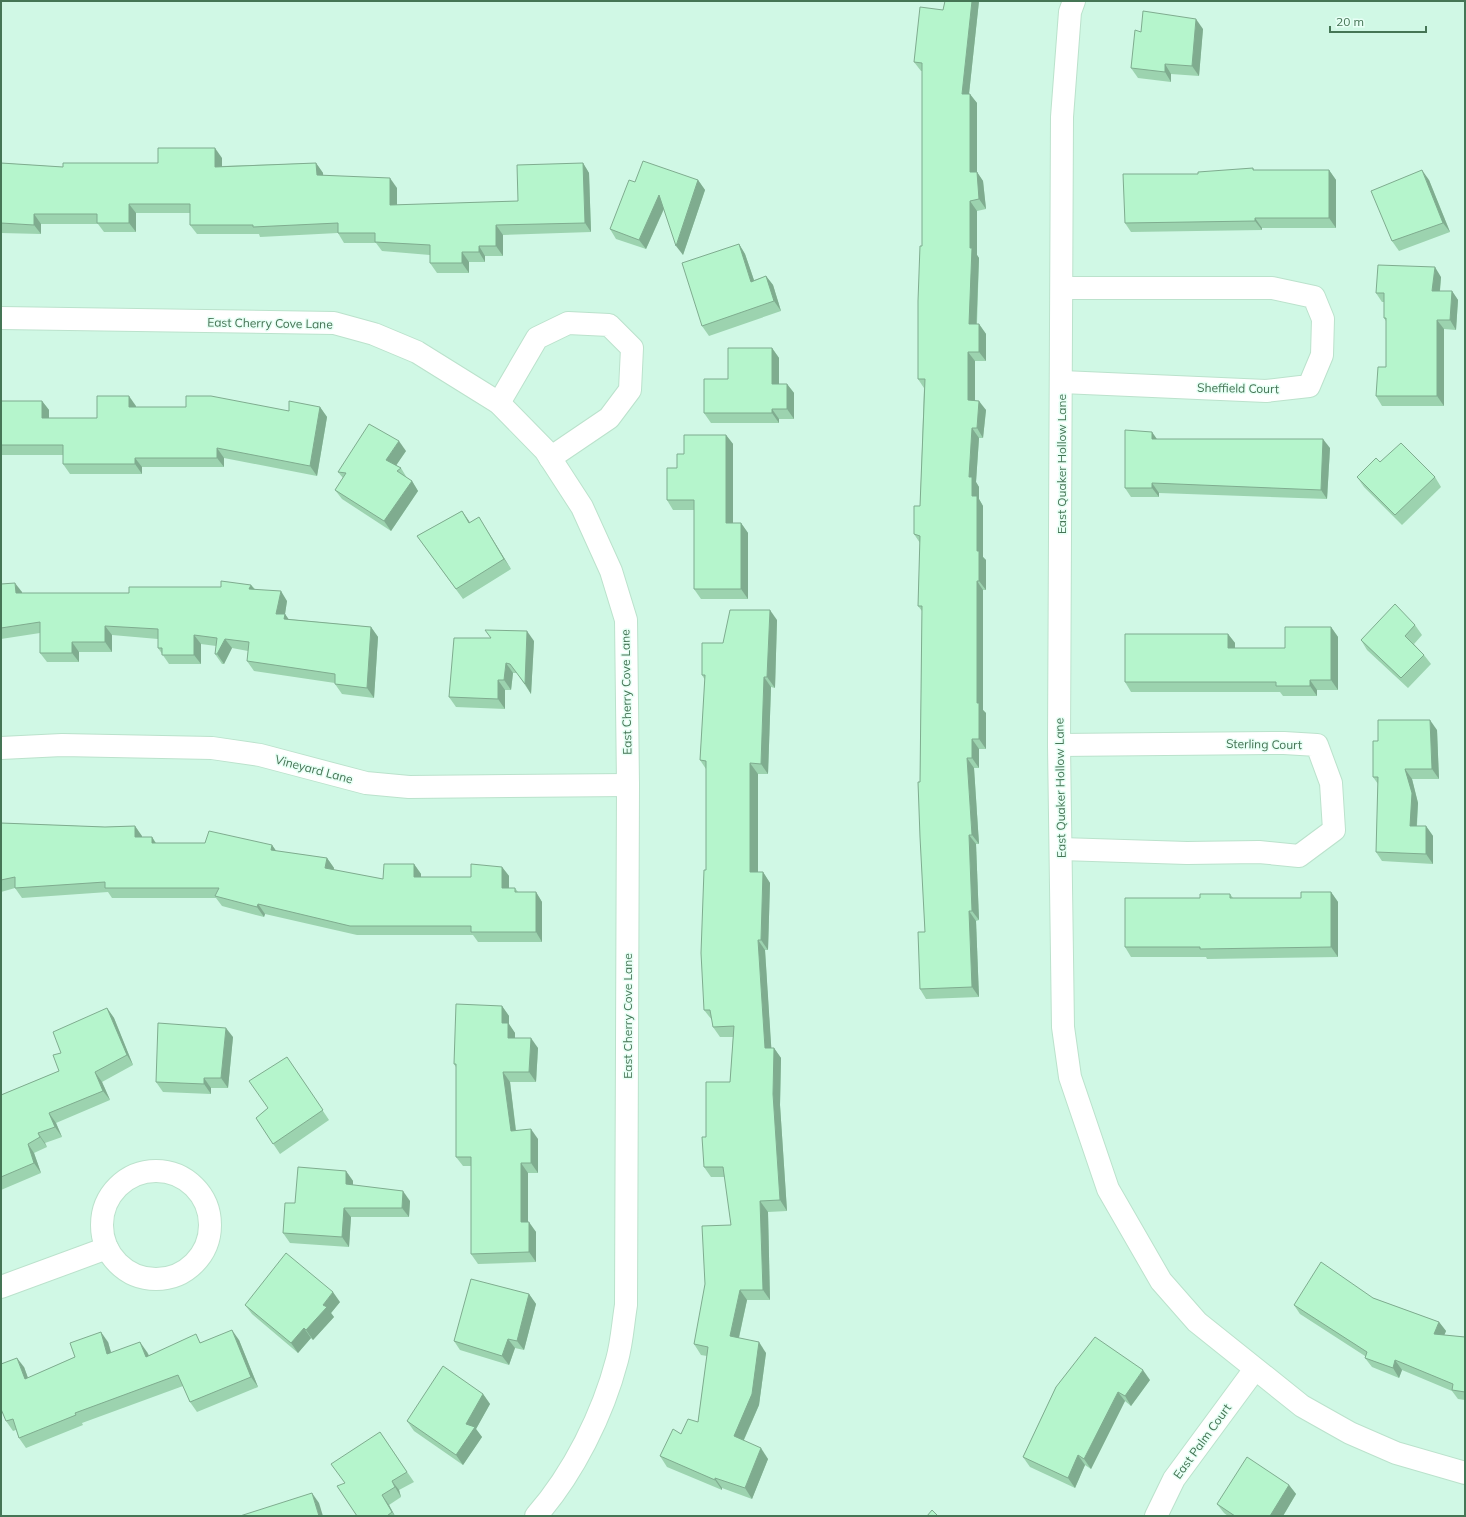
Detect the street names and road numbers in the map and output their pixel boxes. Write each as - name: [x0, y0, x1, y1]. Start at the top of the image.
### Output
- street label: East Cherry Cove Lane: [207, 314, 333, 332]
- street label: Sheffield Court: [1197, 380, 1279, 396]
- street label: East Quaker Hollow Lane: [1054, 394, 1069, 534]
- street label: East Cherry Cove Lane: [617, 629, 635, 755]
- street label: East Quaker Hollow Lane: [1051, 718, 1069, 858]
- street label: Sterling Court: [1226, 736, 1302, 752]
- street label: Vineyard Lane: [273, 751, 355, 787]
- street label: East Cherry Cove Lane: [620, 953, 635, 1079]
- street label: East Palm Court: [1170, 1401, 1234, 1481]

